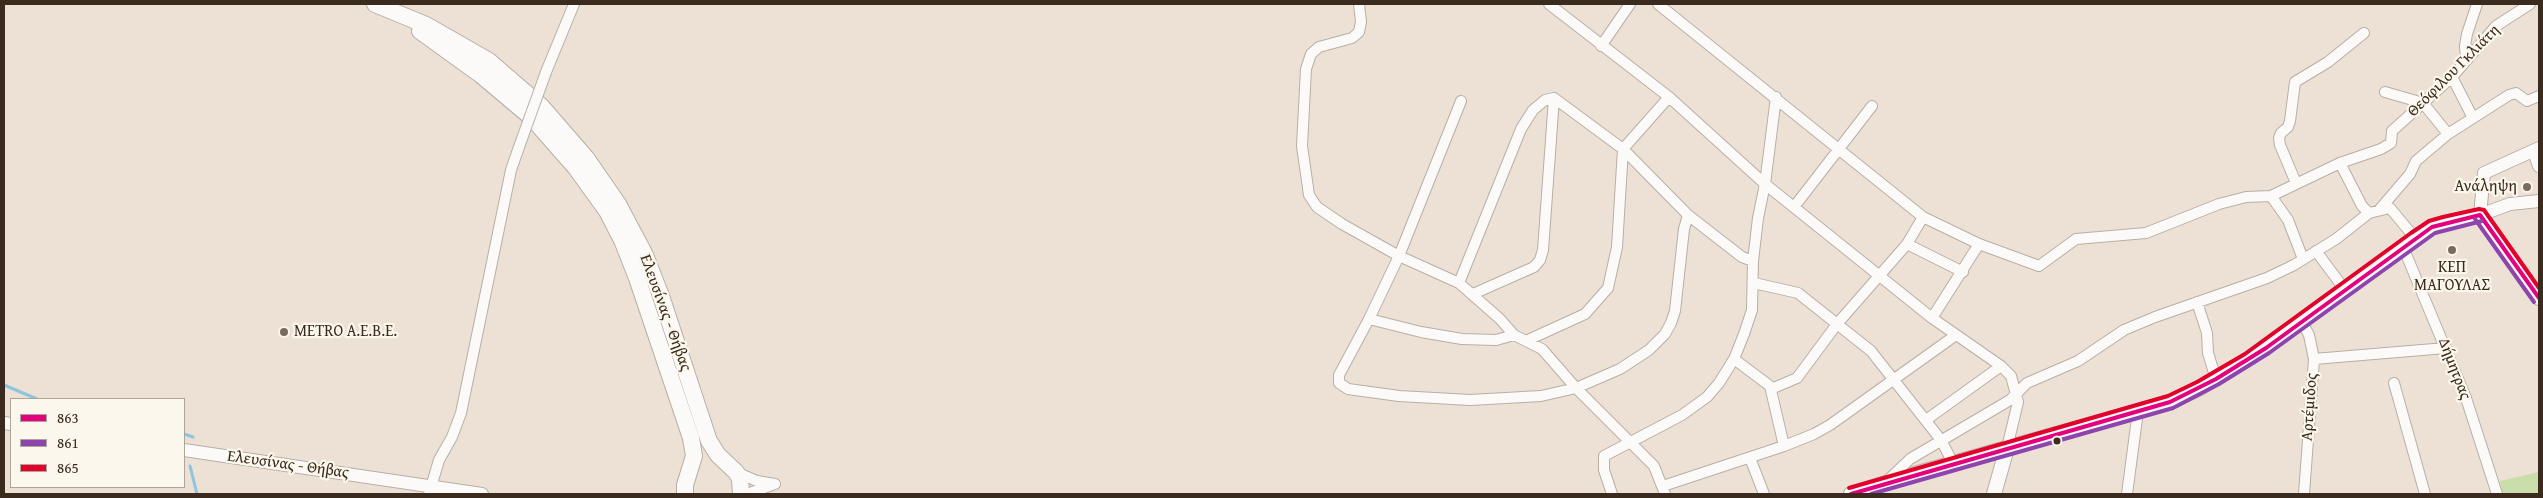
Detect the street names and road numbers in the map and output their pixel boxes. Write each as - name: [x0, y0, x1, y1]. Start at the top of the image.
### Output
- street label: Θεόφιλου Γκλιάτη: [2404, 21, 2504, 121]
- street label: Ελευσίνας - Θήβας: [635, 252, 695, 374]
- street label: Δήμητρας: [2433, 335, 2475, 403]
- street label: Αρτέμιδος: [2298, 372, 2322, 442]
- street label: Ελευσίνας - Θήβας: [226, 447, 350, 483]

